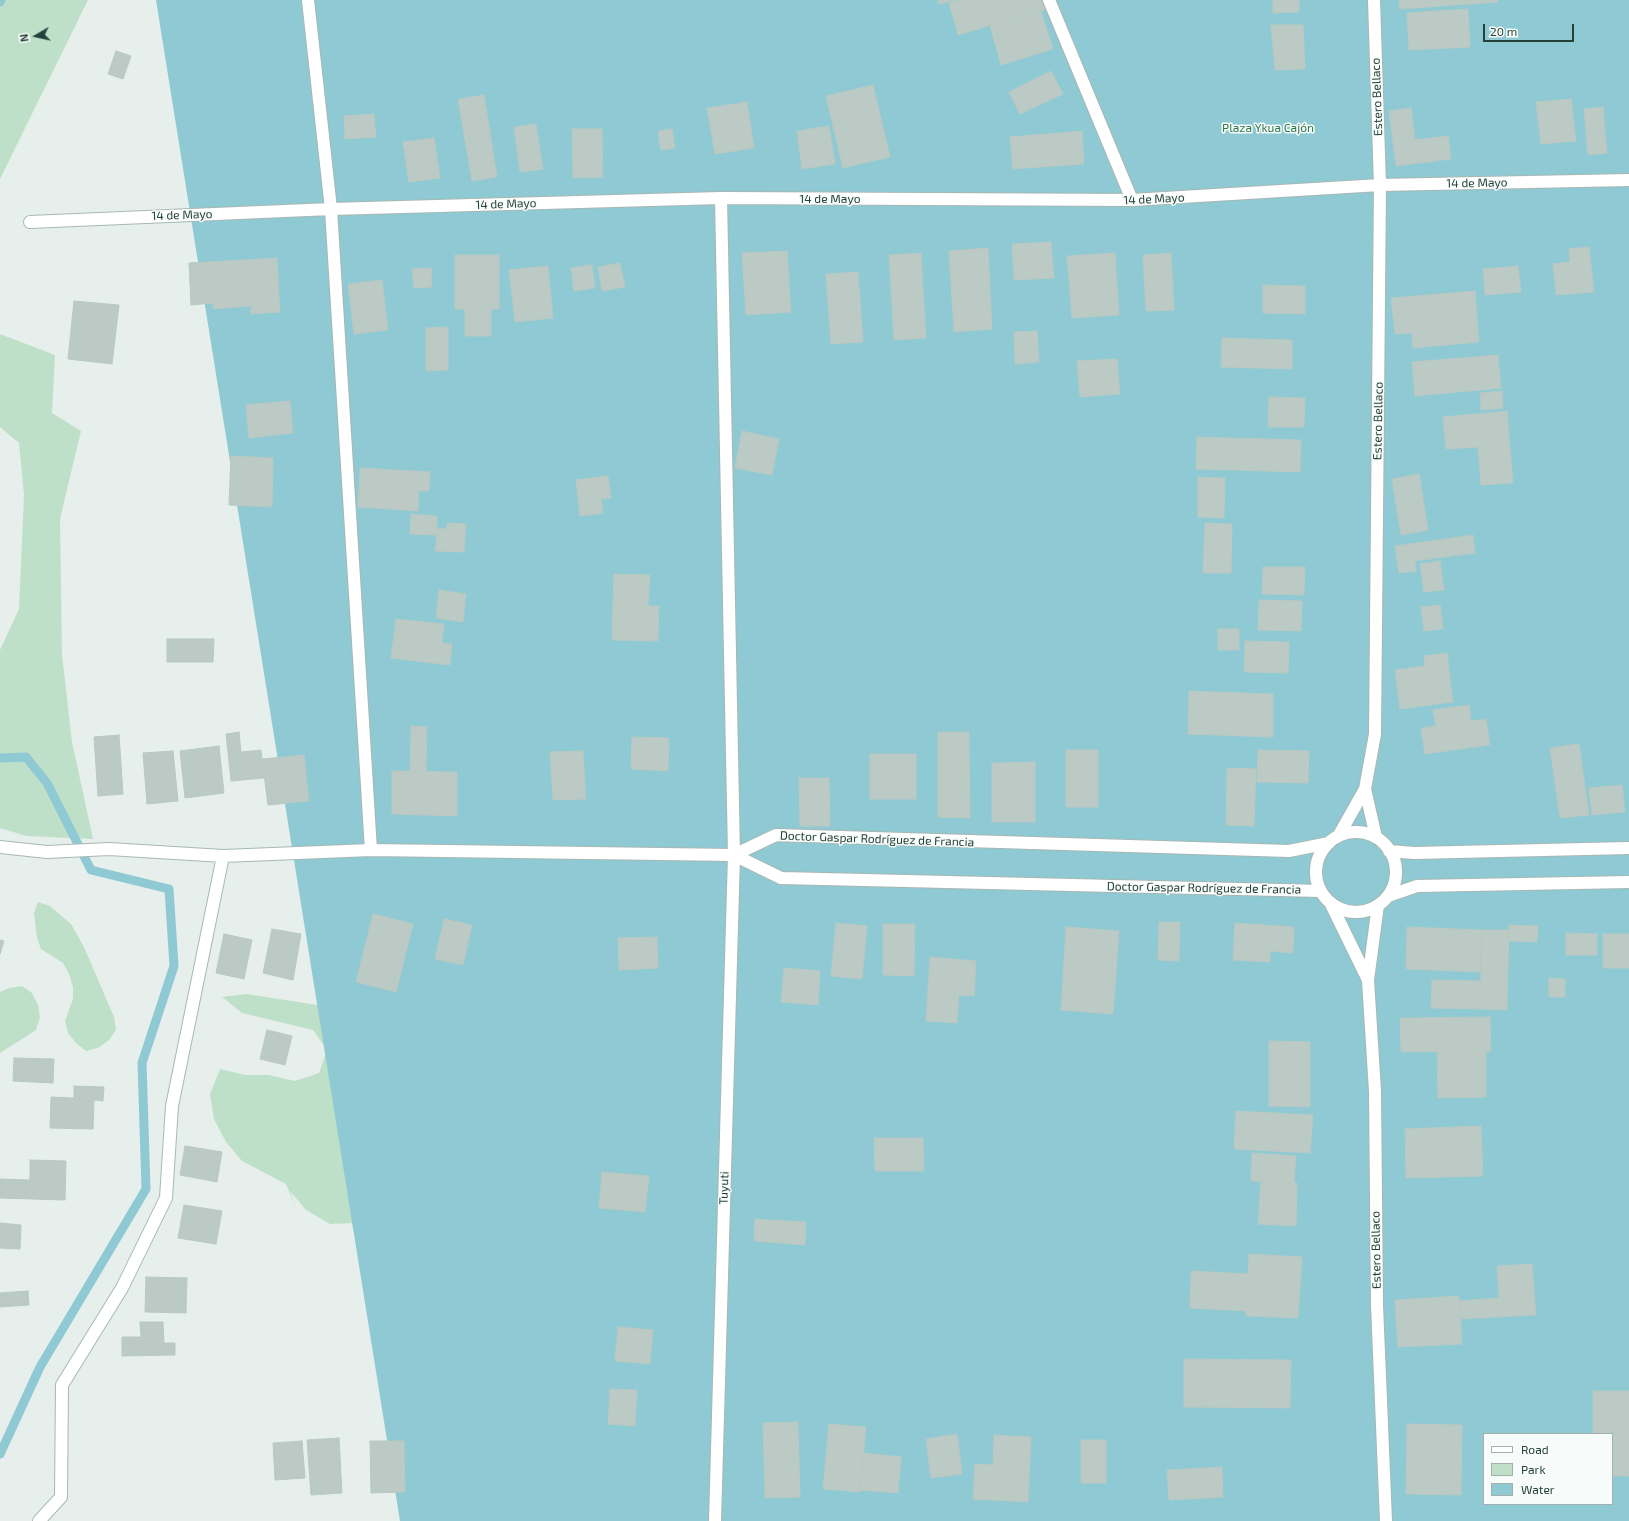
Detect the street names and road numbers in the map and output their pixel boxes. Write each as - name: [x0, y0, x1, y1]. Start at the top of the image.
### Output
- street label: Estero Bellaco: [1368, 58, 1386, 136]
- street label: 14 de Mayo: [1446, 175, 1508, 191]
- street label: 14 de Mayo: [1123, 190, 1185, 208]
- street label: 14 de Mayo: [799, 192, 861, 206]
- street label: 14 de Mayo: [475, 196, 537, 212]
- street label: 14 de Mayo: [151, 207, 213, 223]
- street label: Estero Bellaco: [1370, 382, 1386, 460]
- street label: Doctor Gaspar Rodríguez de Francia: [780, 828, 974, 850]
- street label: Doctor Gaspar Rodríguez de Francia: [1107, 879, 1301, 897]
- street label: Tuyuti: [716, 1171, 732, 1205]
- street label: Estero Bellaco: [1368, 1211, 1384, 1289]

